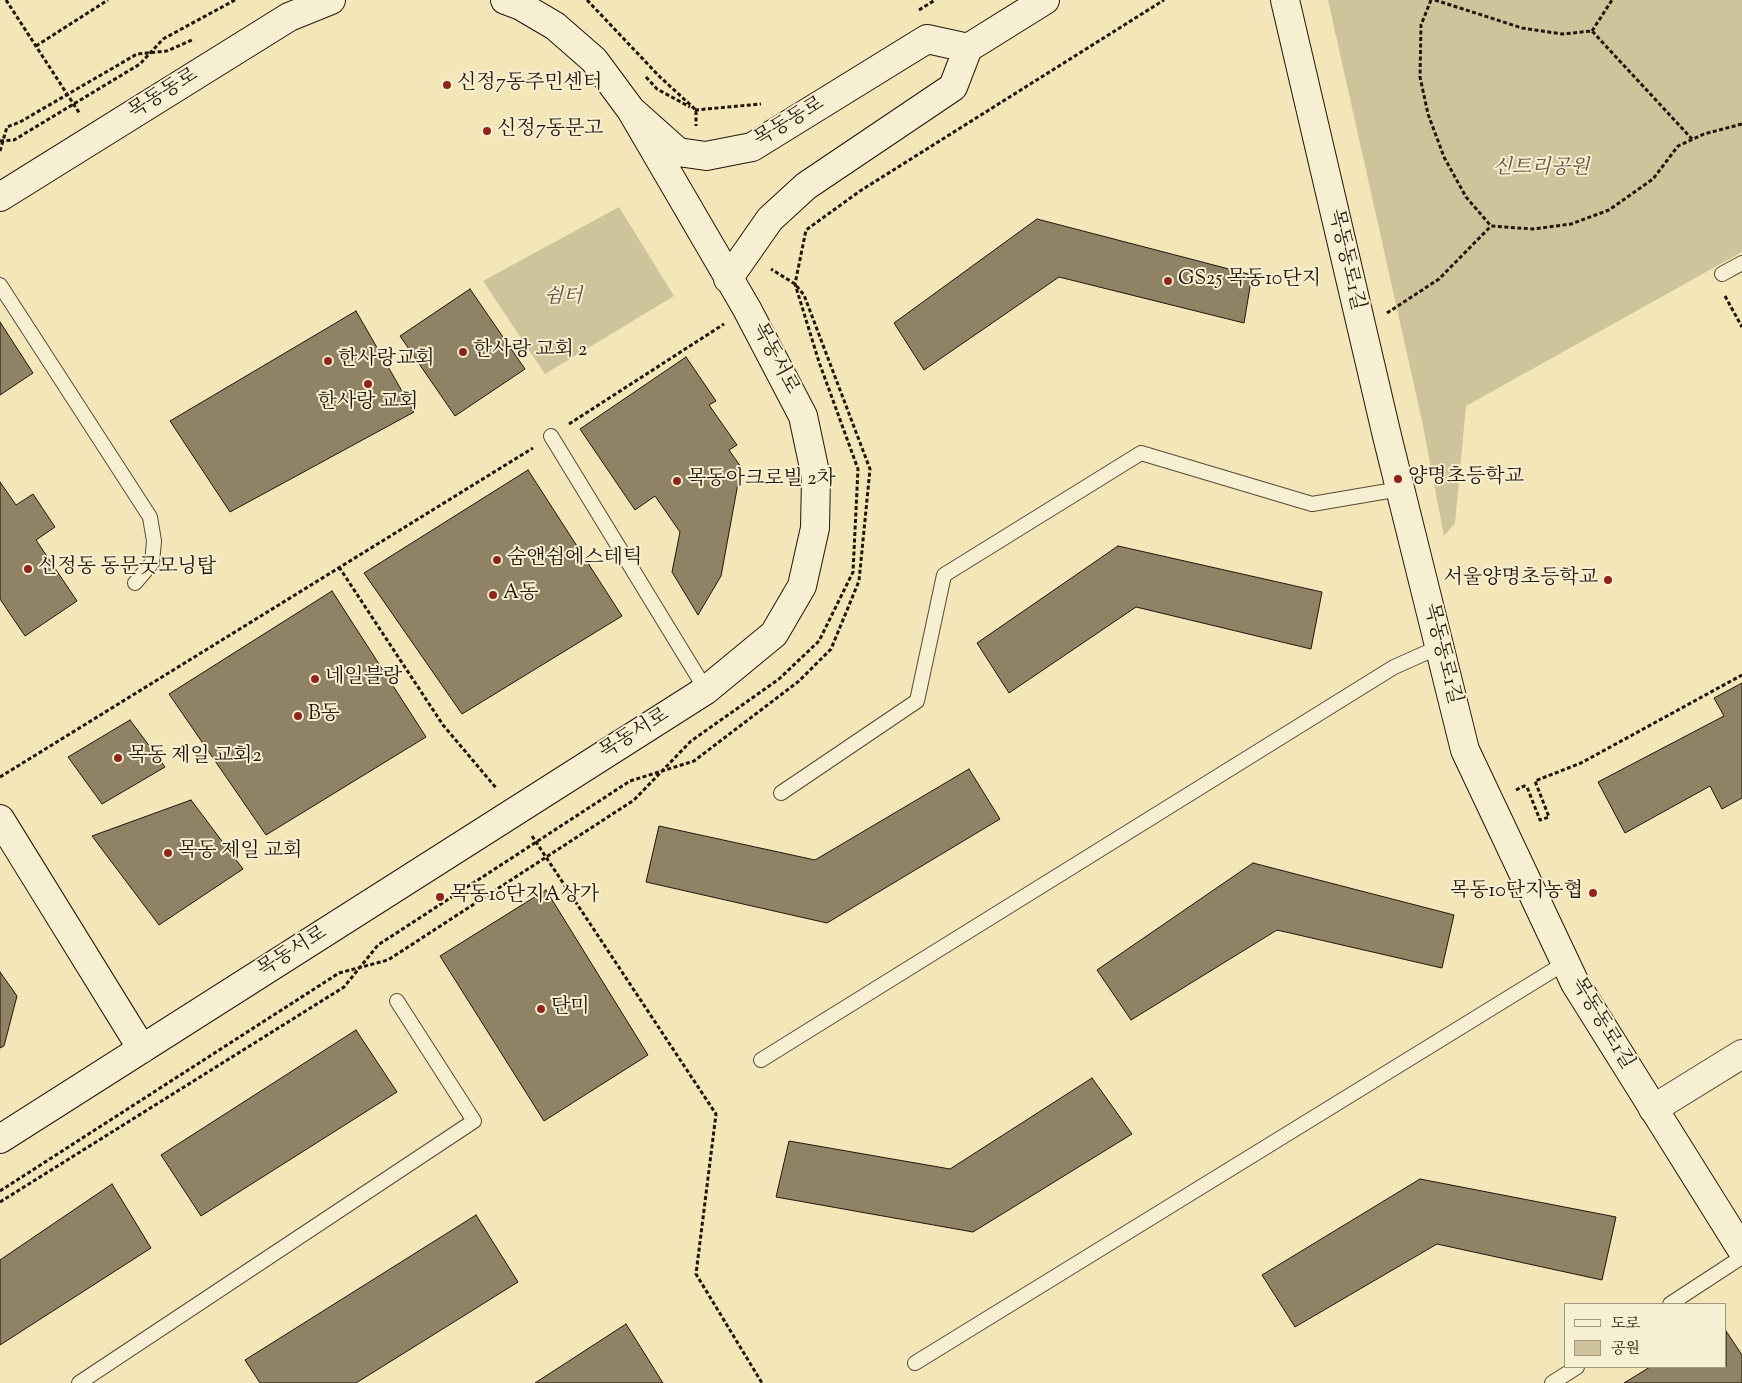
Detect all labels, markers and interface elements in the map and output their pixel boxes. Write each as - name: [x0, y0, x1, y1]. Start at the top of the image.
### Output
- street label: 목동동로: [125, 64, 203, 126]
- place label: 신정7동주민센터: [457, 73, 602, 97]
- marker: 신정7동주민센터: [441, 79, 453, 91]
- street label: 목동동로: [751, 93, 829, 153]
- place label: 신정7동문고: [497, 119, 604, 143]
- marker: 신정7동문고: [481, 125, 493, 137]
- park label: 신트리공원: [1493, 158, 1589, 182]
- street label: 목동동로1길: [1322, 207, 1368, 313]
- place label: GS25 목동10단지: [1178, 269, 1321, 293]
- marker: GS25 목동10단지: [1162, 275, 1174, 287]
- park label: 쉼터: [544, 287, 582, 311]
- street label: 목동서로: [745, 319, 803, 399]
- place label: 한사랑 교회 2: [473, 340, 587, 364]
- marker: 한사랑 교회 2: [457, 346, 469, 358]
- place label: 한사랑교회: [338, 349, 435, 373]
- marker: 한사랑교회: [322, 355, 334, 367]
- marker: 한사랑 교회: [362, 378, 374, 390]
- place label: 한사랑 교회: [318, 392, 418, 416]
- place label: 양명초등학교: [1408, 467, 1524, 491]
- place label: 목동아크로빌 2차: [687, 469, 836, 493]
- marker: 양명초등학교: [1392, 473, 1404, 485]
- marker: 목동아크로빌 2차: [671, 475, 683, 487]
- place label: 숨앤쉼에스테틱: [507, 548, 642, 572]
- marker: 숨앤쉼에스테틱: [491, 554, 503, 566]
- place label: 신정동 동문굿모닝탑: [38, 557, 216, 581]
- marker: 신정동 동문굿모닝탑: [22, 563, 34, 575]
- place label: 서울양명초등학교: [1443, 568, 1598, 592]
- marker: 서울양명초등학교: [1602, 574, 1614, 586]
- place label: A동: [503, 583, 539, 607]
- marker: A동: [487, 589, 499, 601]
- street label: 목동동로1길: [1417, 601, 1465, 707]
- place label: 네일블랑: [325, 667, 402, 691]
- marker: 네일블랑: [309, 673, 321, 685]
- place label: B동: [308, 704, 340, 728]
- street label: 목동서로: [596, 704, 674, 766]
- marker: B동: [292, 710, 304, 722]
- place label: 목동 제일 교회2: [128, 746, 262, 770]
- marker: 목동 제일 교회2: [112, 752, 124, 764]
- place label: 목동 제일 교회: [178, 841, 302, 865]
- marker: 목동 제일 교회: [162, 847, 174, 859]
- place label: 목동10단지농협: [1450, 881, 1583, 905]
- place label: 목동10단지A상가: [450, 885, 599, 909]
- marker: 목동10단지농협: [1587, 887, 1599, 899]
- marker: 목동10단지A상가: [434, 891, 446, 903]
- street label: 목동서로: [254, 922, 332, 984]
- street label: 목동동로1길: [1564, 974, 1638, 1074]
- place label: 단미: [551, 997, 590, 1021]
- marker: 단미: [535, 1003, 547, 1015]
- legend: [1564, 1303, 1727, 1368]
- text: 도로: [1611, 1314, 1640, 1335]
- text: 공원: [1611, 1339, 1640, 1360]

